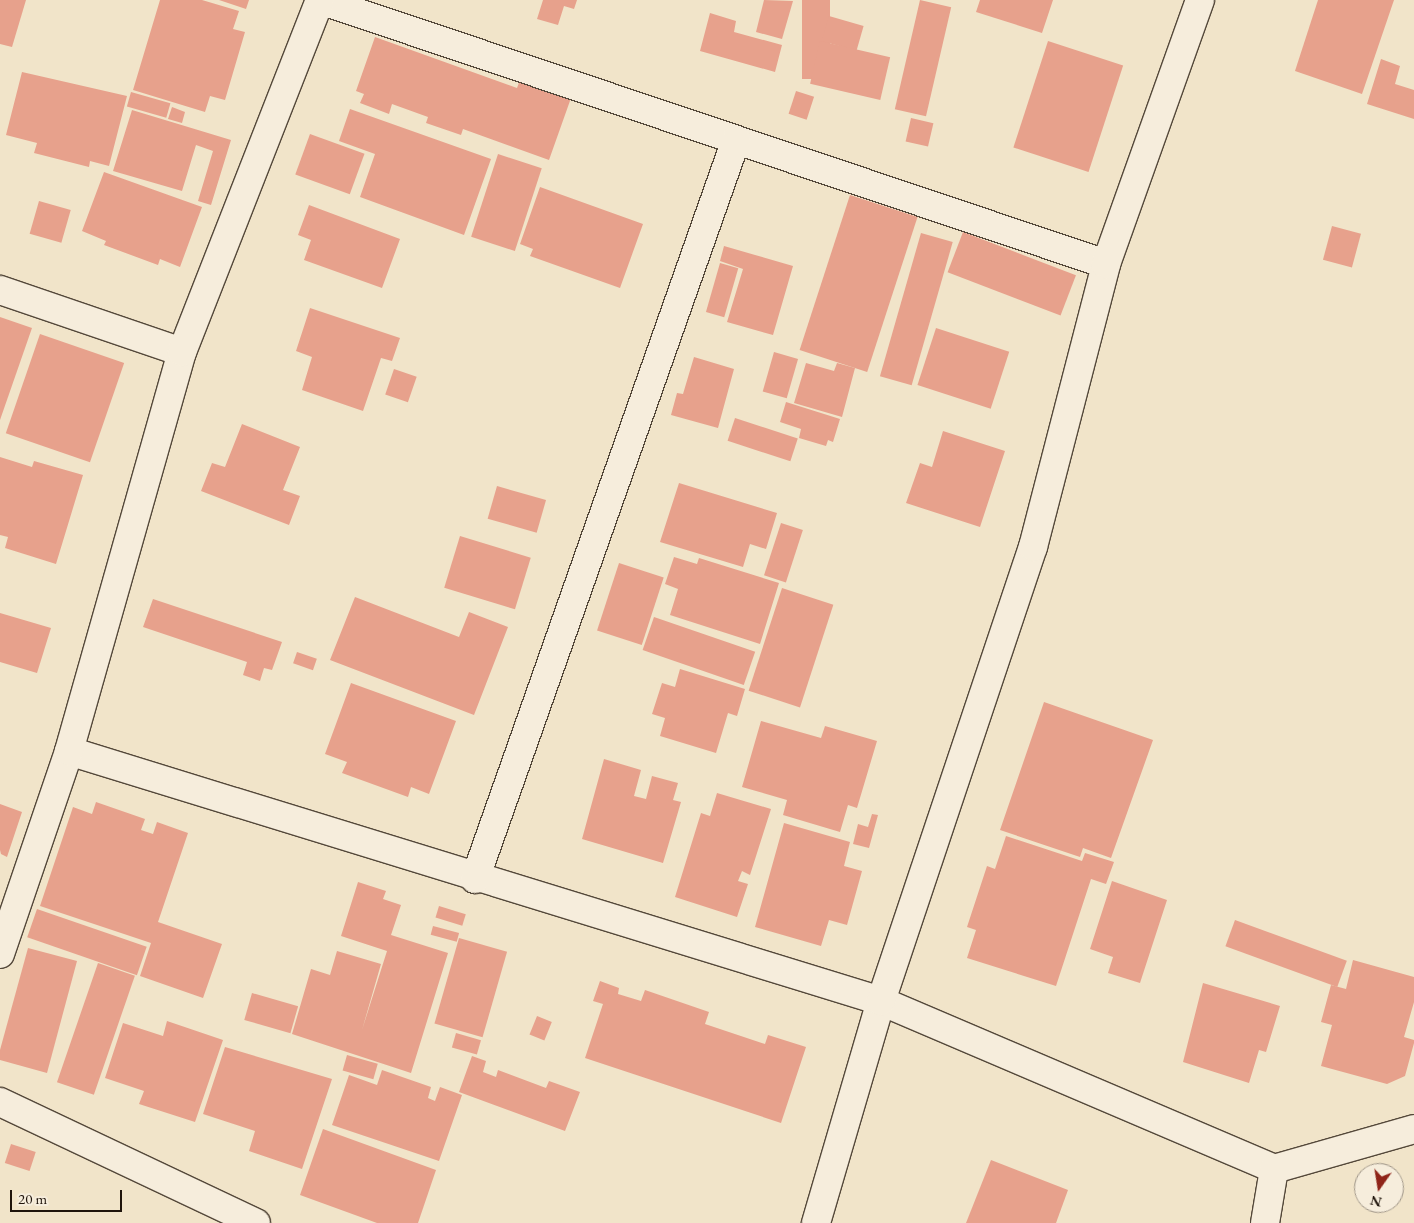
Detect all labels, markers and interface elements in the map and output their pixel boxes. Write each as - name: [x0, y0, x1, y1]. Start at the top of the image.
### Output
- north arrow: [1354, 1163, 1404, 1213]
- scale bar: [12, 1180, 125, 1212]
- text: 20 m: [18, 1189, 47, 1208]
- text: N: [1368, 1192, 1383, 1212]

